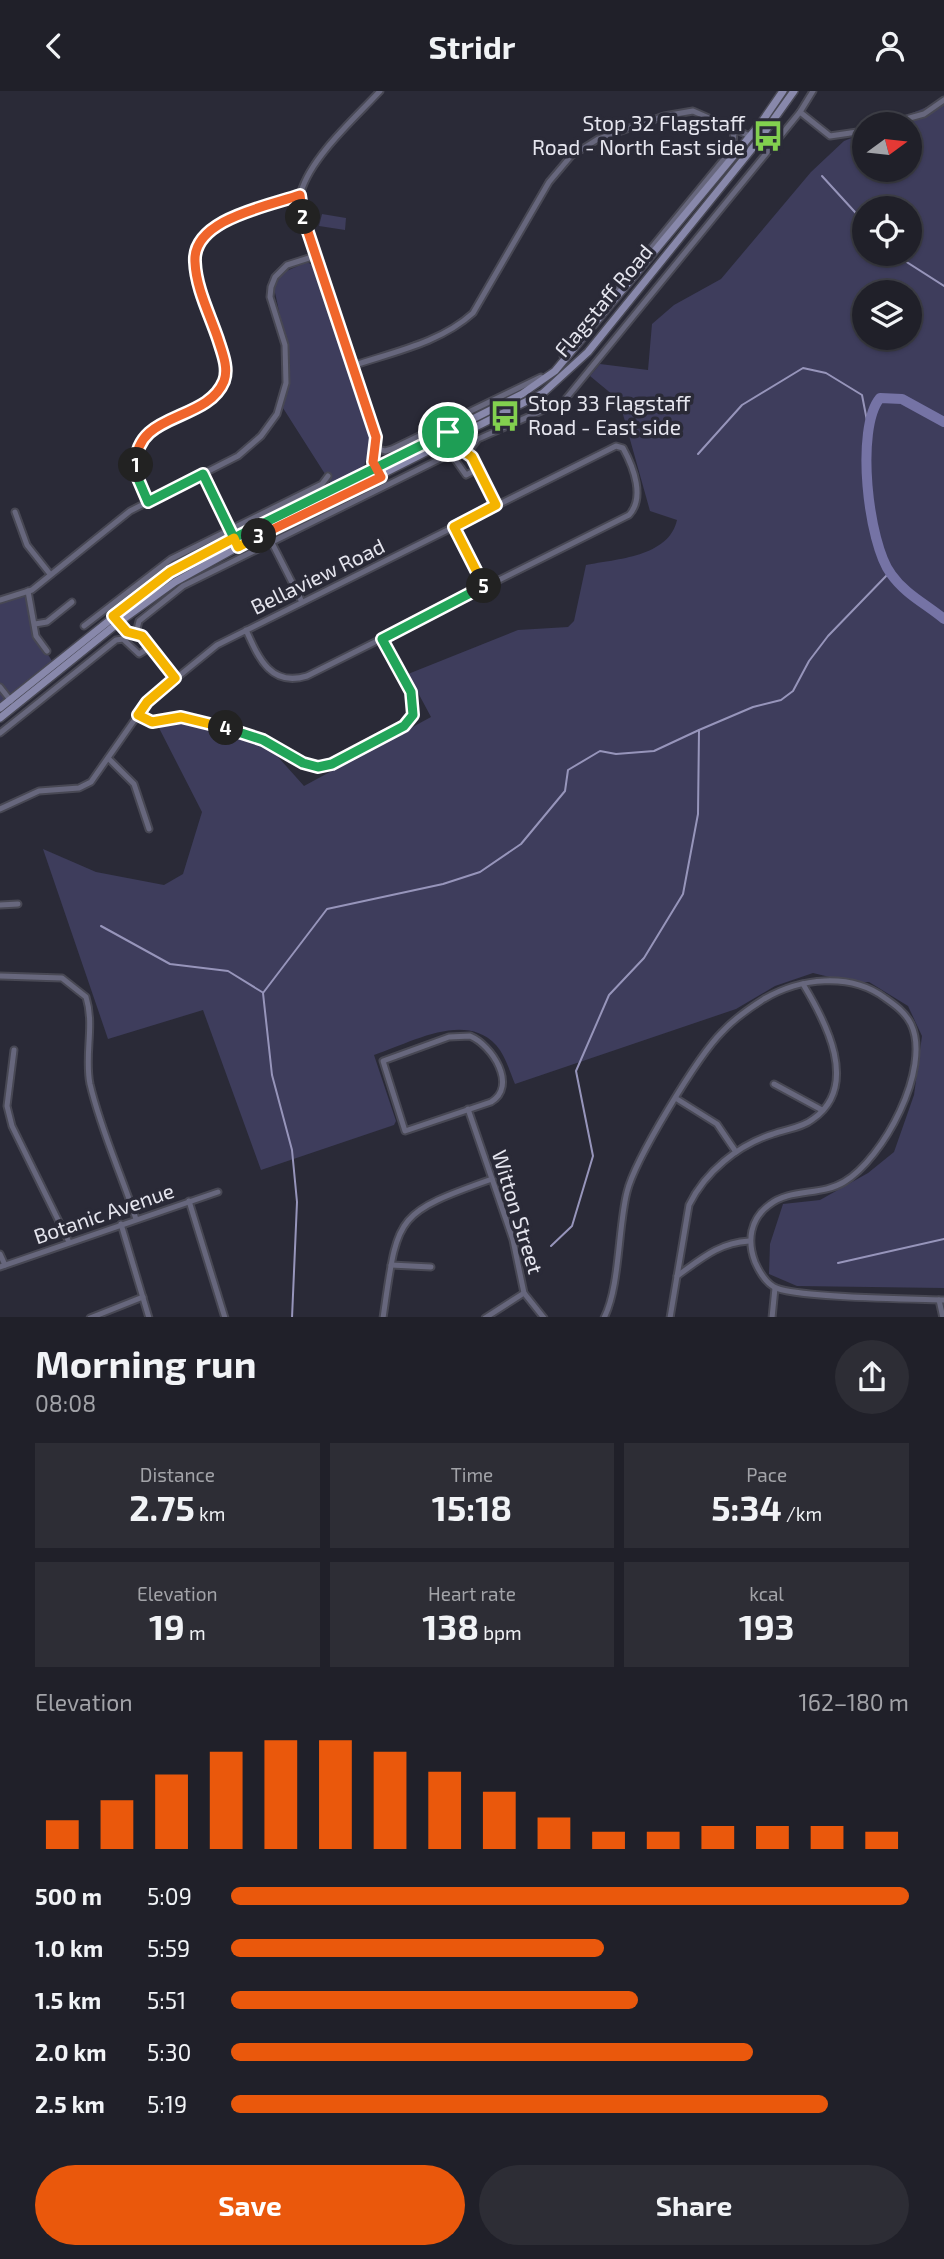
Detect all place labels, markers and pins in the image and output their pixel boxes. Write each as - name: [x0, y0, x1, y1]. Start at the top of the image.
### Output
- place label: Stop 32 Flagstaff Road - North East side: [532, 110, 746, 159]
- bus stop icon: Stop 32 Flagstaff Road - North East side: [751, 119, 785, 153]
- pin: 2: [286, 199, 320, 235]
- place label: Stop 33 Flagstaff Road - East side: [528, 390, 691, 439]
- bus stop icon: Stop 33 Flagstaff Road - East side: [488, 399, 522, 433]
- pin: [418, 402, 478, 462]
- pin: 1: [118, 447, 154, 483]
- pin: 3: [242, 519, 276, 553]
- pin: 5: [466, 568, 502, 603]
- pin: 4: [208, 711, 244, 745]

